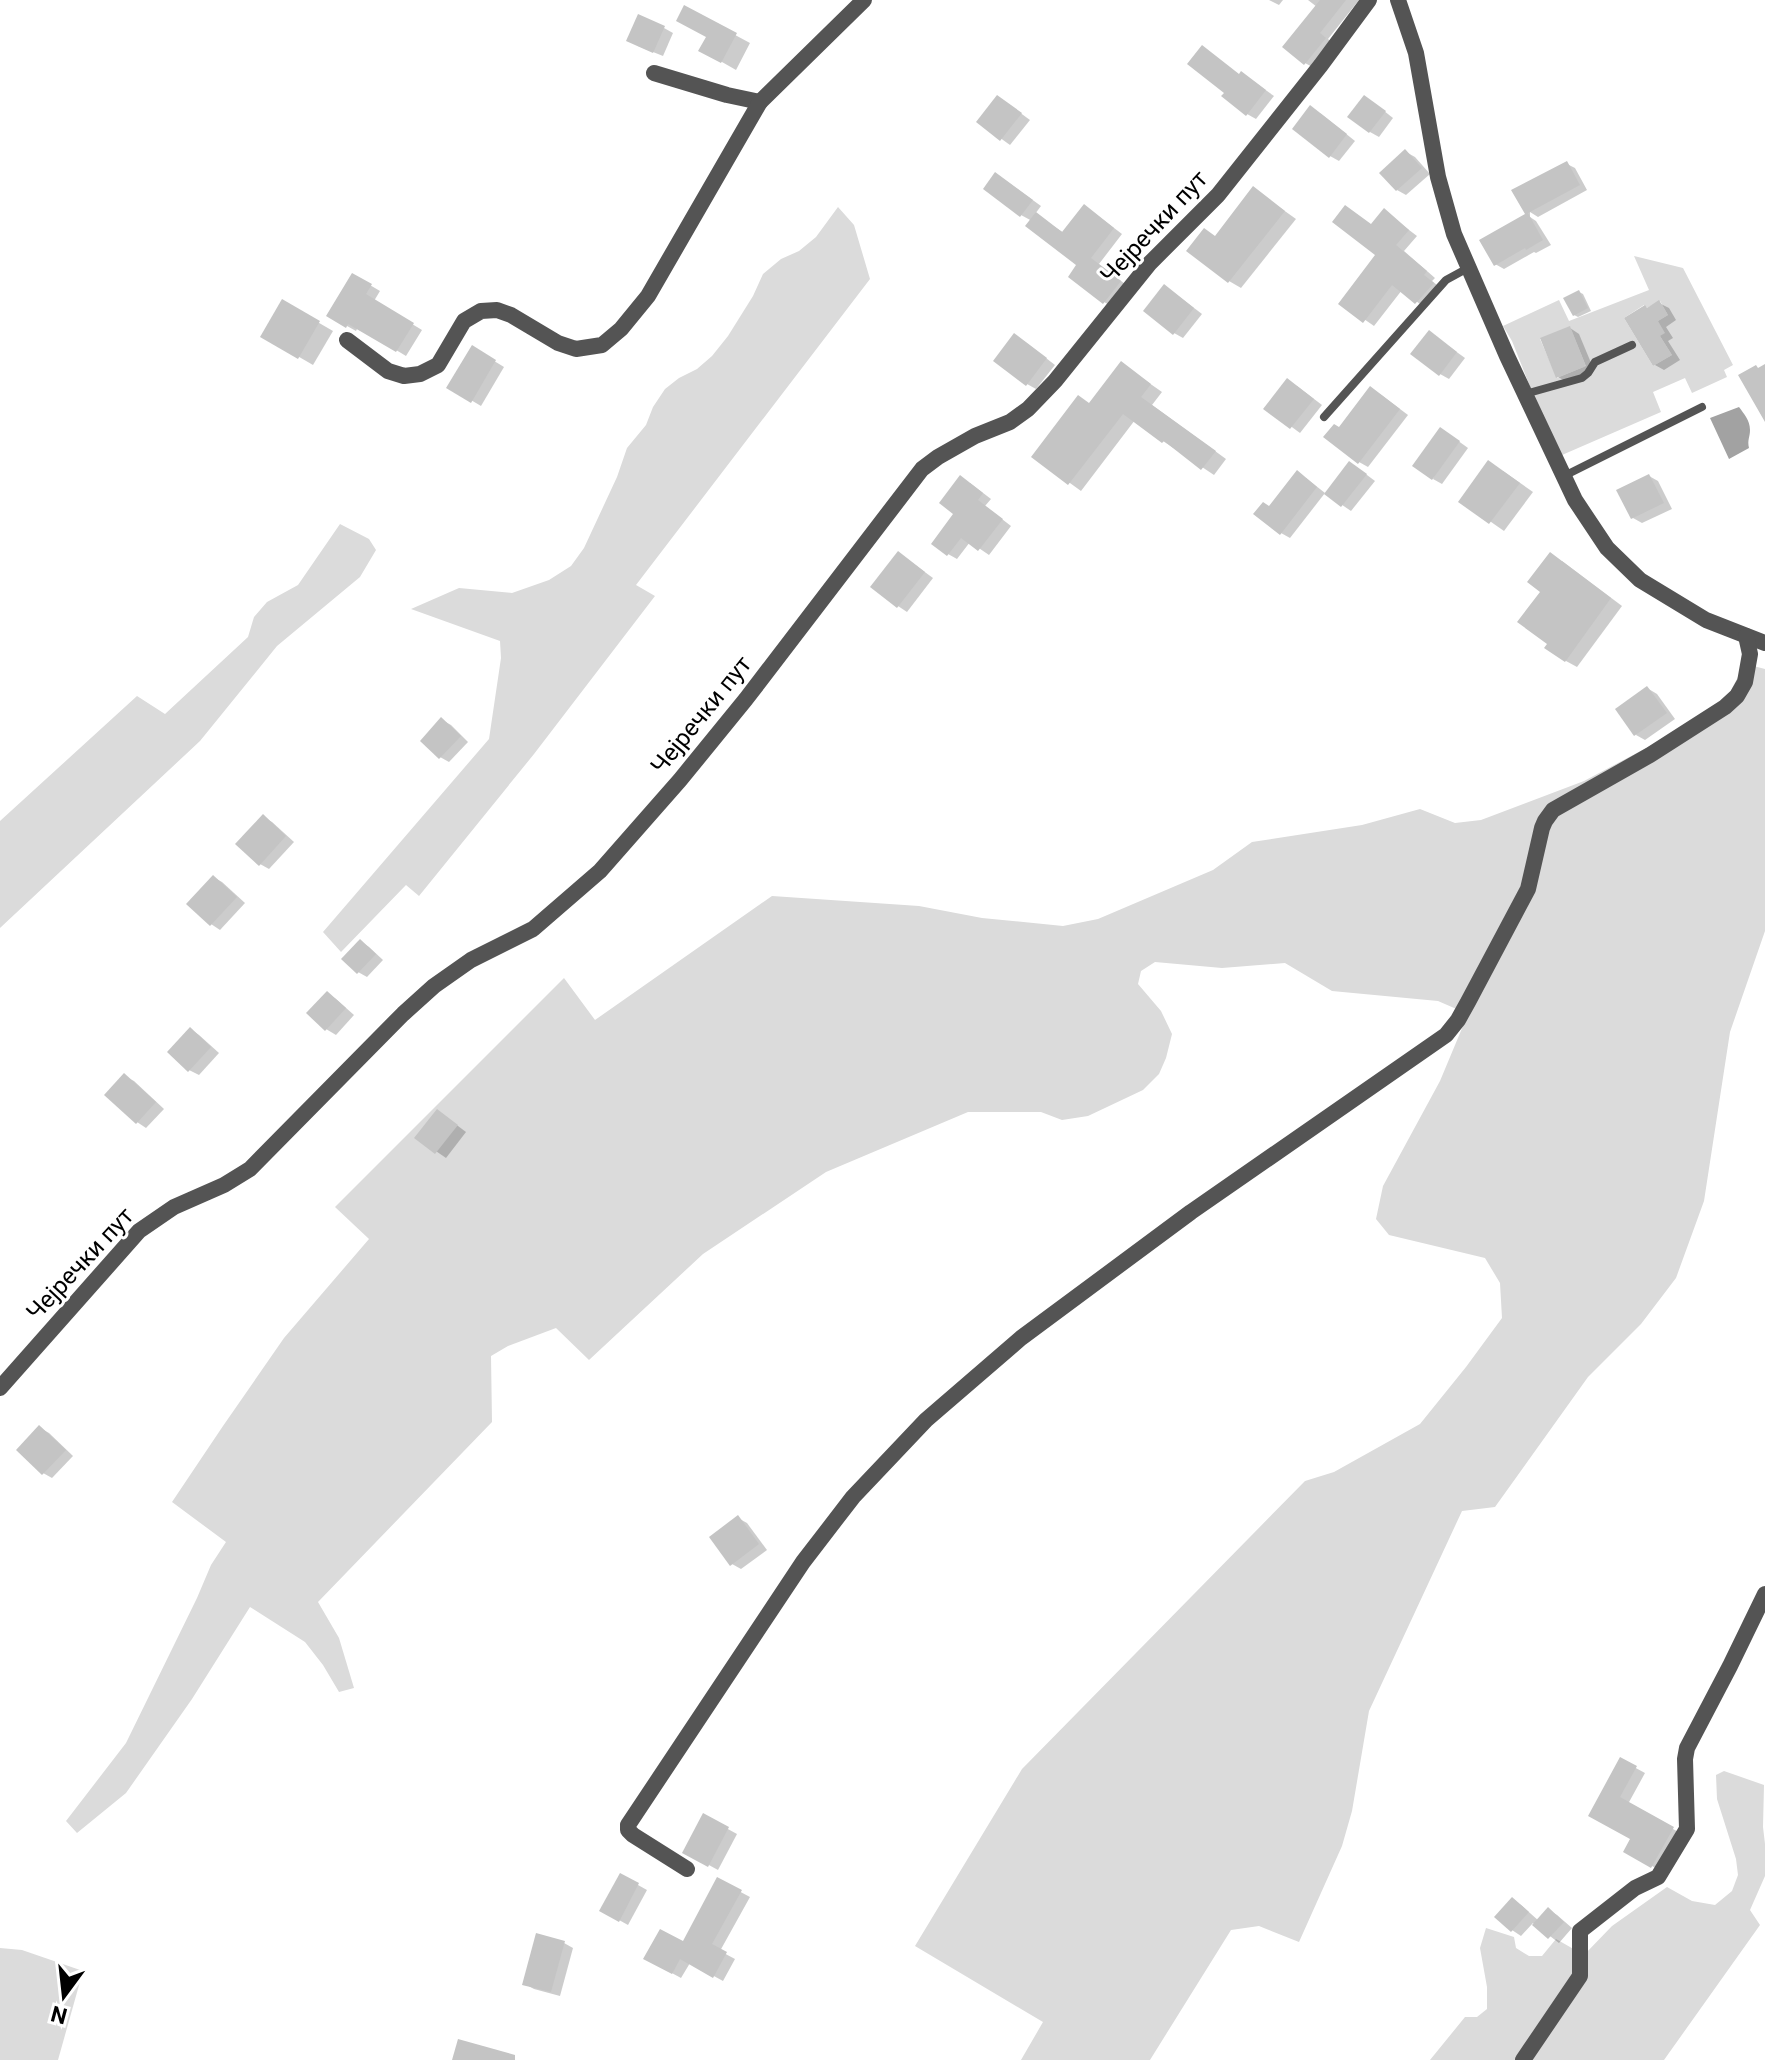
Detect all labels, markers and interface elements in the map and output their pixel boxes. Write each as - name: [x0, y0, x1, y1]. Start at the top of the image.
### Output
- street label: Чејречки пут: [1095, 165, 1214, 289]
- street label: Чејречки пут: [645, 650, 757, 780]
- street label: Чејречки пут: [21, 1202, 140, 1326]
- north arrow: [24, 1956, 104, 2036]
- text: N: [48, 2001, 70, 2029]

